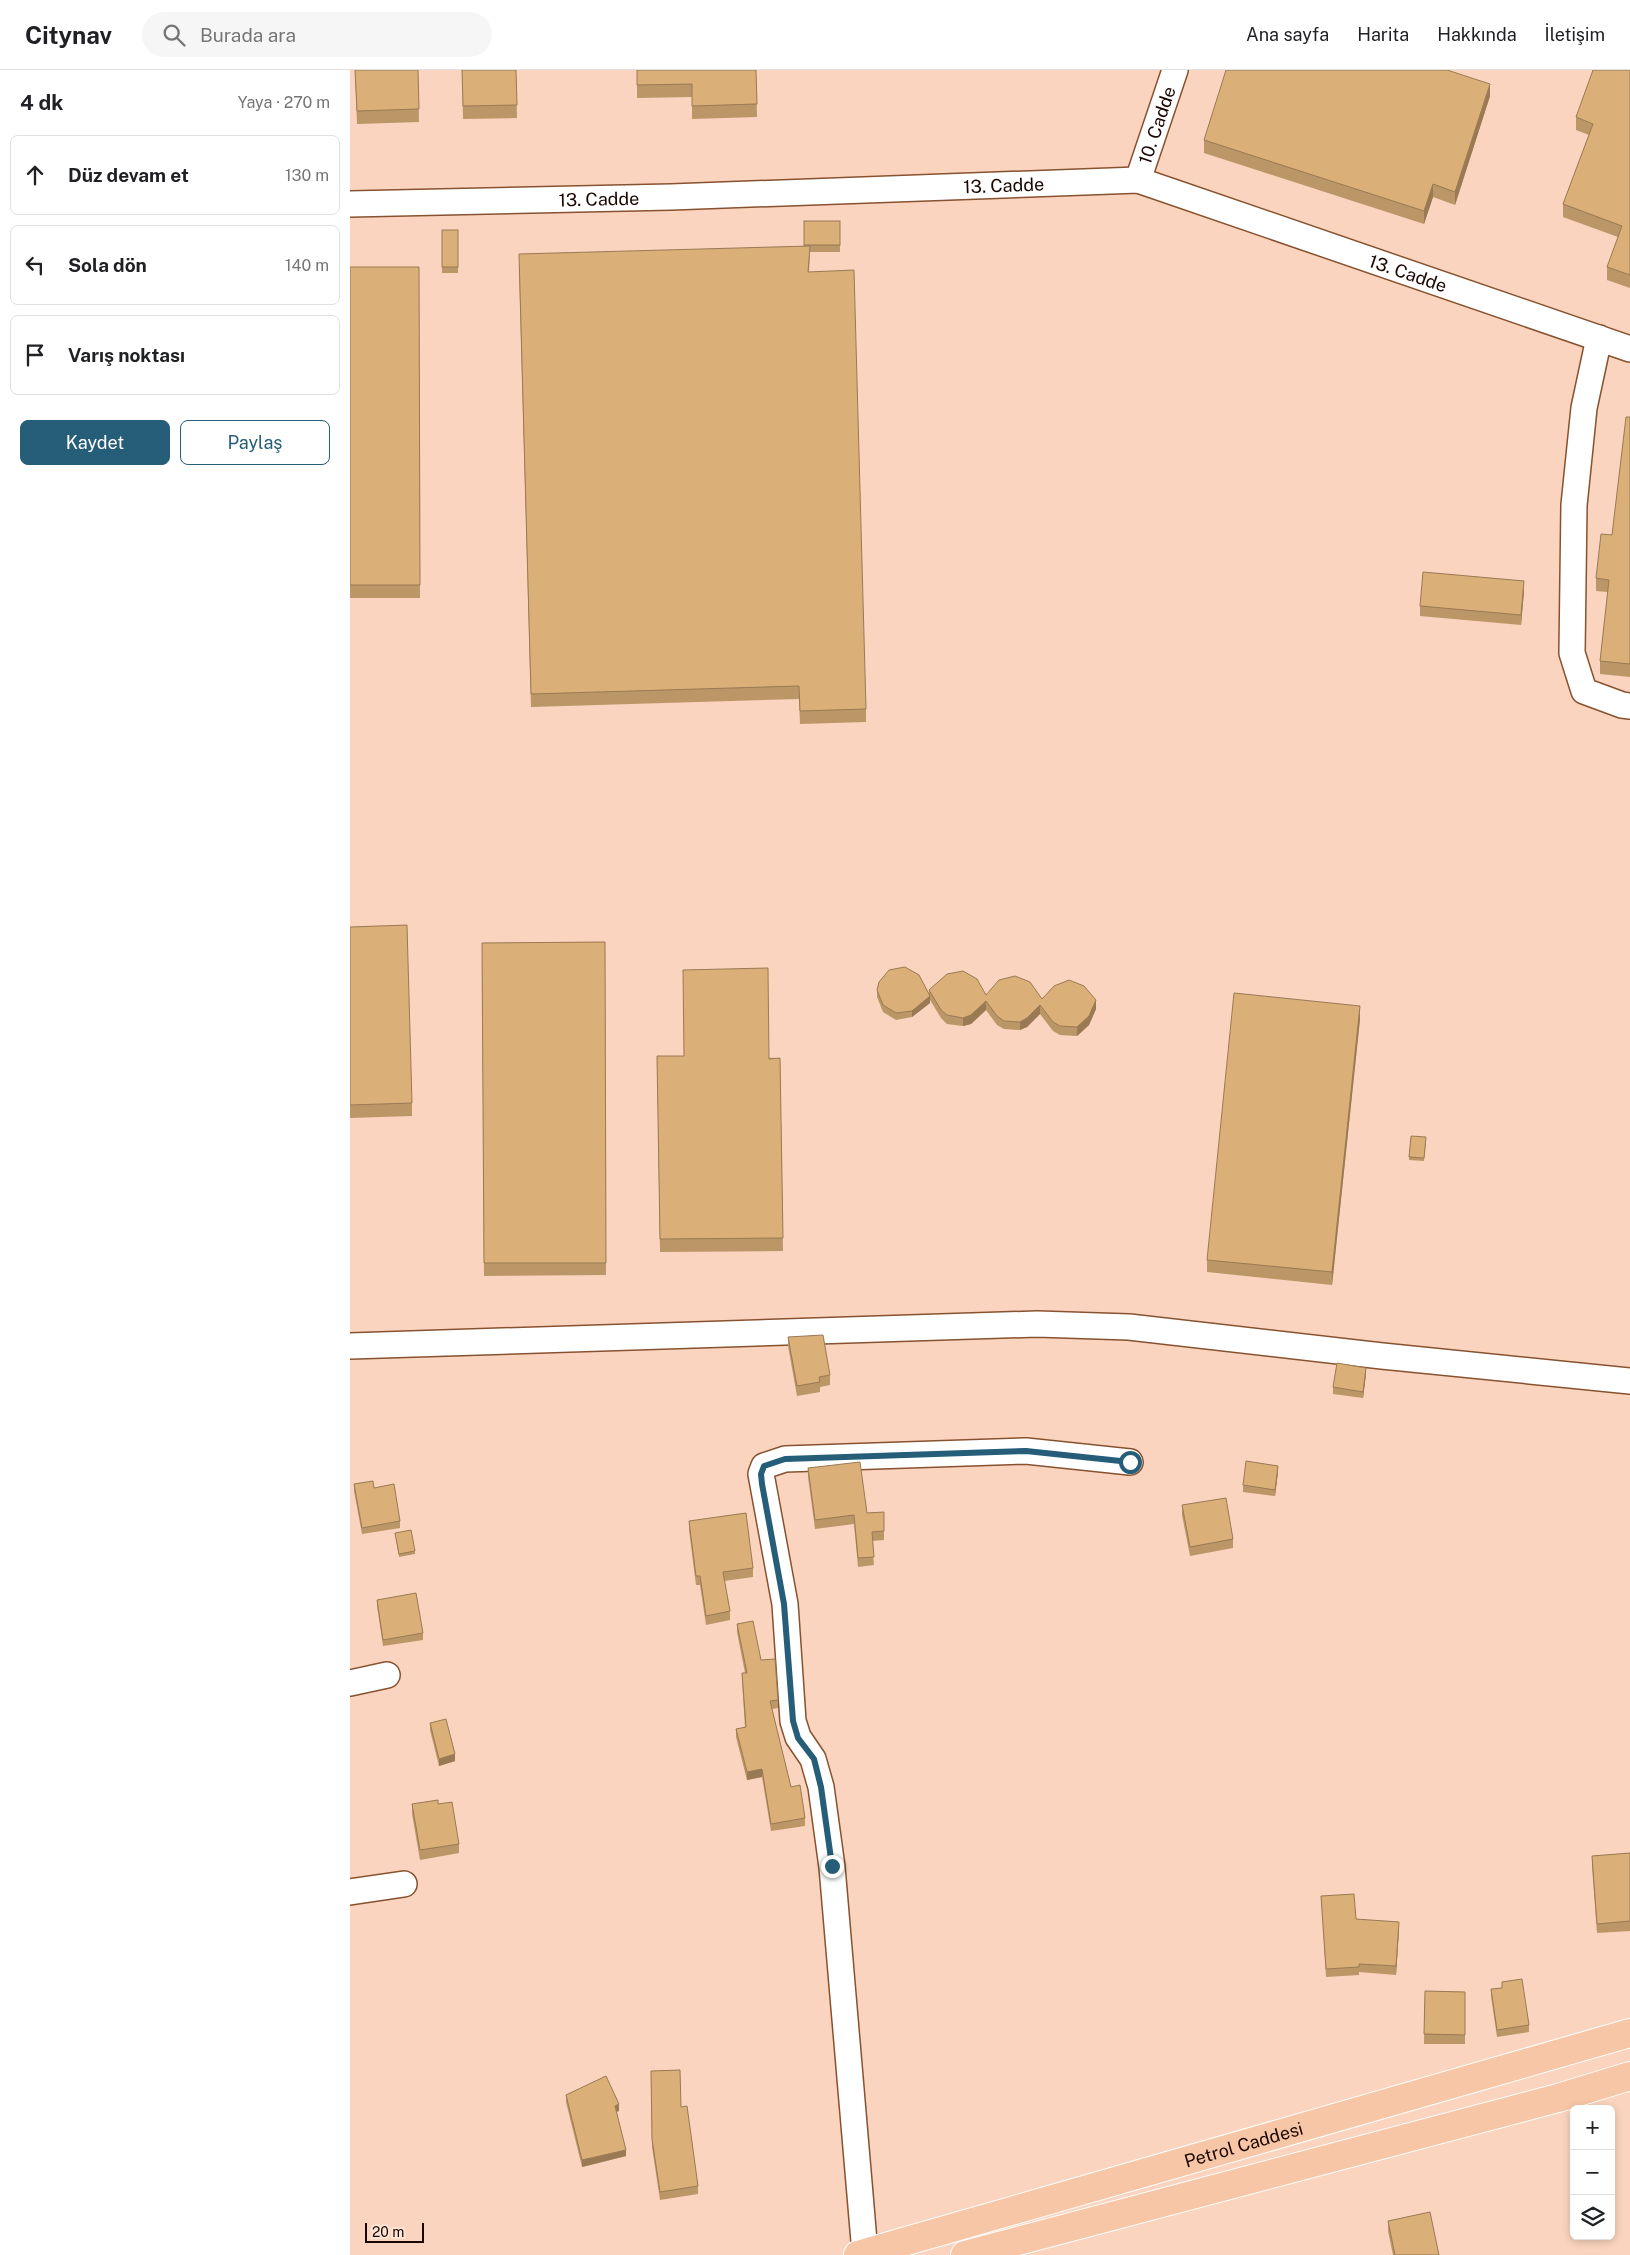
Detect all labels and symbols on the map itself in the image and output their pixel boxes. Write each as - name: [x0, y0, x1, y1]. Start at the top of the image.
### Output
- street label: 10. Cadde: [1134, 83, 1179, 167]
- street label: 13. Cadde: [963, 173, 1045, 197]
- street label: 13. Cadde: [558, 187, 640, 210]
- street label: 13. Cadde: [1366, 250, 1450, 296]
- route start: [1119, 1451, 1142, 1474]
- route end: [821, 1855, 844, 1878]
- street label: Petrol Caddesi: [1182, 2117, 1305, 2171]
- scale bar: [365, 2220, 424, 2243]

